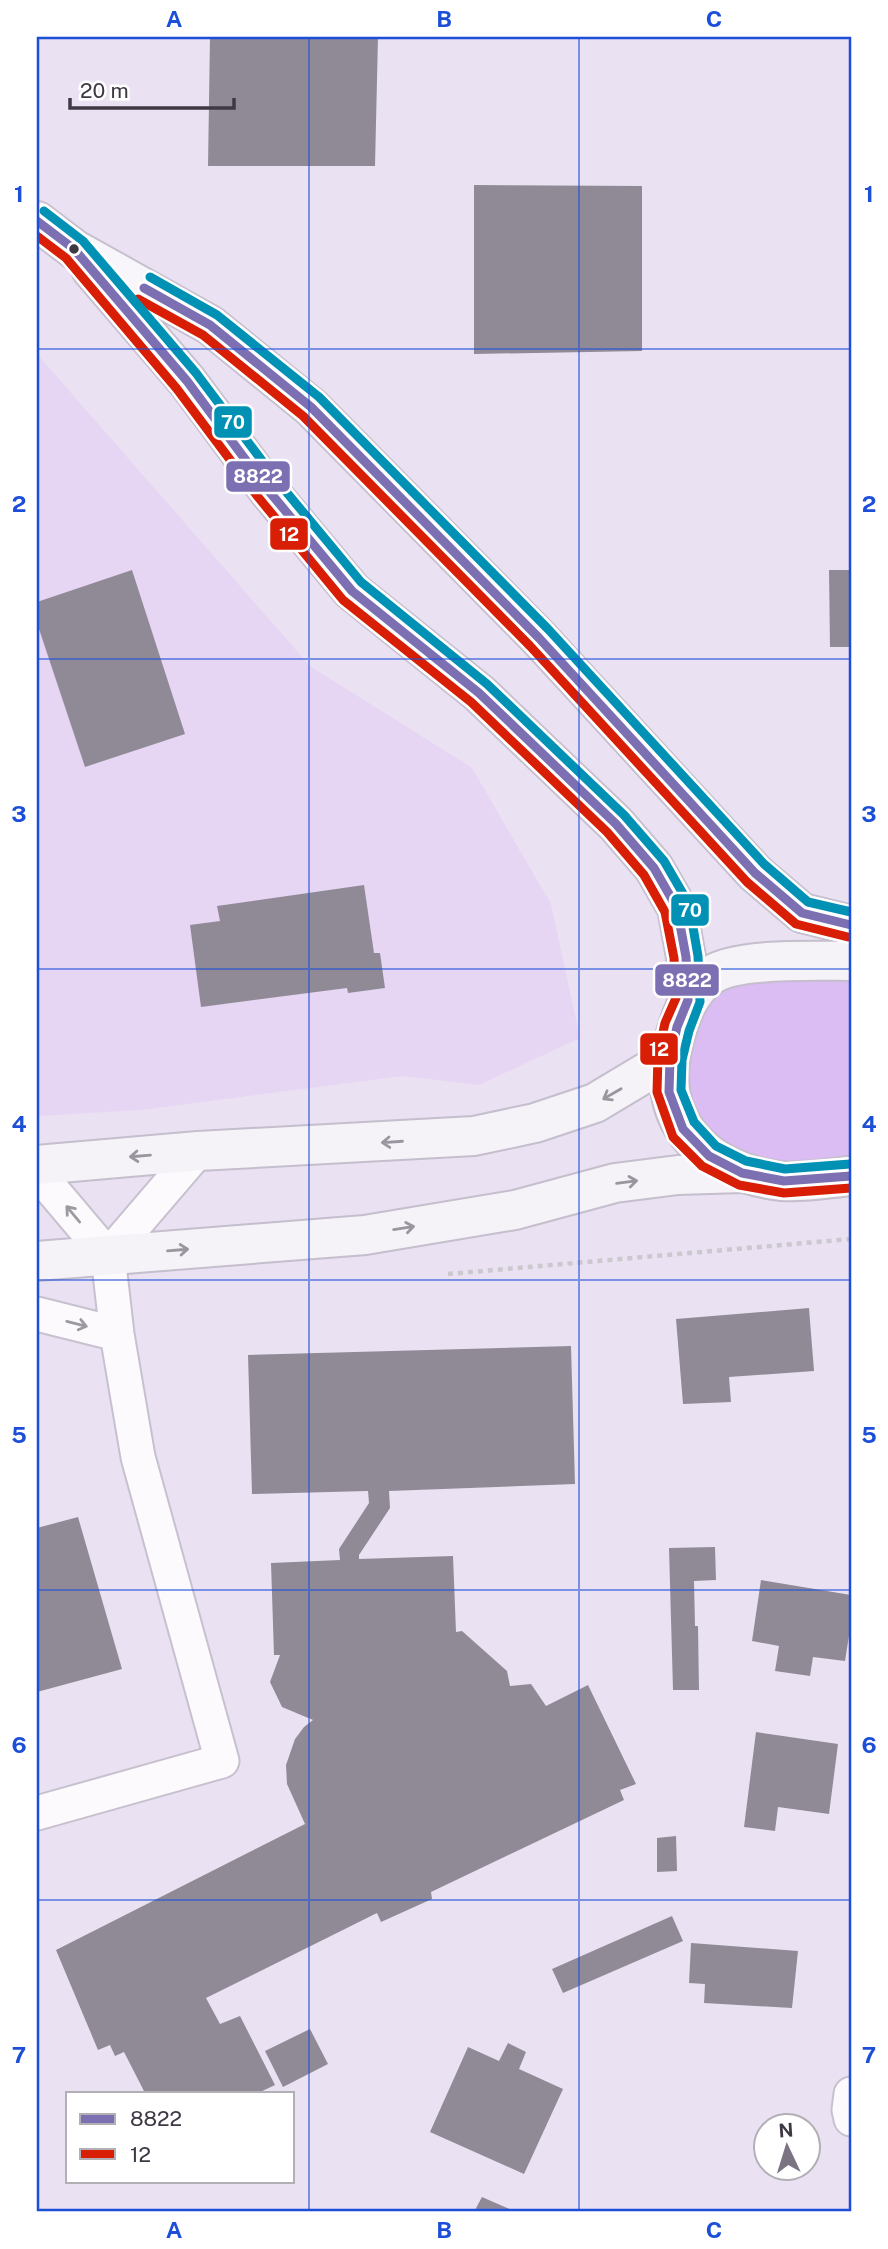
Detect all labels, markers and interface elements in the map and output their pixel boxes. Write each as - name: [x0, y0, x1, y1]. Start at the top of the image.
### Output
- text: A: [166, 5, 183, 32]
- text: B: [436, 5, 452, 32]
- text: C: [706, 5, 722, 32]
- scale bar: [70, 66, 234, 110]
- text: 20 m: [80, 78, 129, 103]
- text: 1: [14, 180, 24, 207]
- text: 1: [864, 180, 874, 207]
- unlabelled marker: [67, 242, 81, 256]
- line badge: 70: [213, 405, 253, 439]
- text: 70: [221, 411, 245, 433]
- line badge: 8822: [225, 460, 291, 493]
- text: 8822: [233, 465, 283, 487]
- text: 2: [12, 490, 26, 517]
- text: 2: [862, 490, 876, 517]
- line badge: 12: [269, 517, 309, 551]
- text: 12: [279, 523, 299, 545]
- text: 3: [11, 800, 27, 827]
- text: 3: [861, 800, 877, 827]
- line badge: 70: [670, 893, 710, 927]
- text: 70: [678, 899, 702, 921]
- line badge: 8822: [654, 963, 720, 997]
- text: 8822: [662, 969, 712, 991]
- line badge: 12: [639, 1032, 679, 1066]
- text: 12: [649, 1038, 669, 1060]
- one-way arrow: [602, 1087, 622, 1101]
- text: 4: [11, 1110, 27, 1137]
- text: 4: [861, 1110, 877, 1137]
- one-way arrow: [380, 1135, 403, 1148]
- one-way arrow: [129, 1150, 152, 1163]
- one-way arrow: [615, 1175, 638, 1188]
- one-way arrow: [65, 1205, 81, 1223]
- one-way arrow: [392, 1221, 415, 1234]
- one-way arrow: [166, 1243, 189, 1256]
- one-way arrow: [65, 1318, 88, 1331]
- text: 5: [11, 1421, 27, 1448]
- text: 5: [861, 1421, 877, 1448]
- text: 6: [11, 1731, 27, 1758]
- text: 6: [861, 1731, 877, 1758]
- text: 7: [12, 2041, 26, 2068]
- text: 7: [862, 2041, 876, 2068]
- legend: [66, 2092, 294, 2182]
- text: 8822: [130, 2106, 182, 2131]
- north arrow: [752, 2112, 822, 2182]
- text: N: [778, 2119, 794, 2142]
- text: 12: [130, 2142, 151, 2167]
- text: A: [166, 2216, 183, 2243]
- text: B: [436, 2216, 452, 2243]
- text: C: [706, 2216, 722, 2243]

